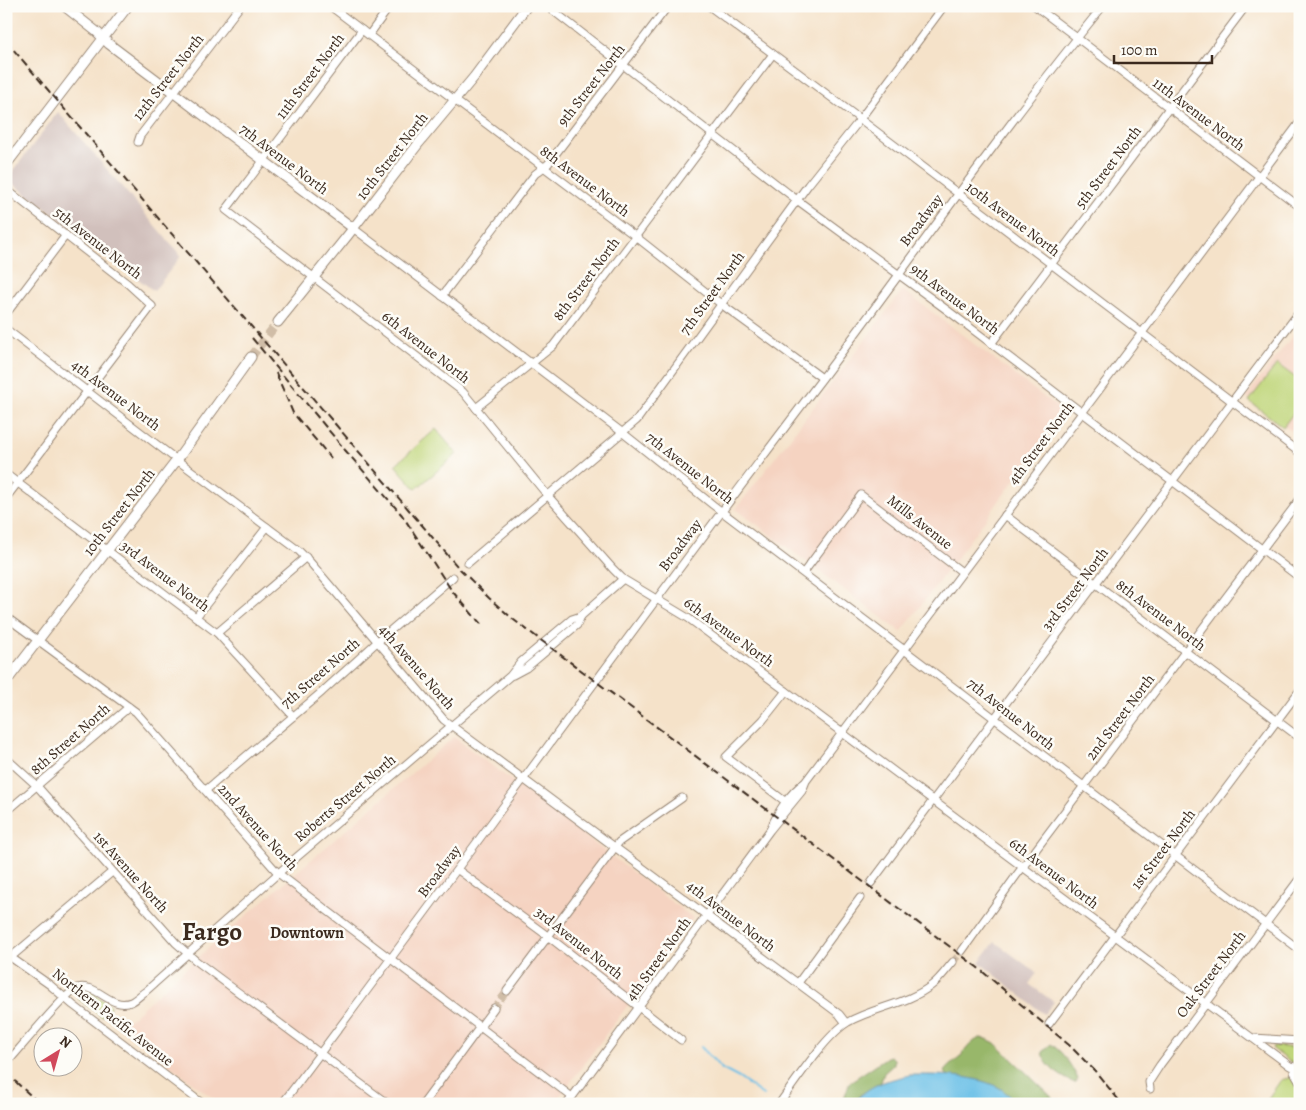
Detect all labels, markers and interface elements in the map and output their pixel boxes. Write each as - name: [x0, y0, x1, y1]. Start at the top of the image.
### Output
- street label: 11th Street North: [271, 29, 349, 123]
- street label: 12th Street North: [128, 30, 208, 124]
- scale bar: [1114, 32, 1211, 64]
- street label: 9th Street North: [553, 40, 629, 130]
- text: 100 m: [1121, 40, 1158, 60]
- street label: 11th Avenue North: [1149, 73, 1249, 155]
- street label: 10th Street North: [352, 108, 432, 204]
- street label: 7th Avenue North: [235, 119, 333, 199]
- street label: 5th Street North: [1070, 121, 1146, 213]
- street label: 8th Avenue North: [536, 141, 634, 221]
- street label: 10th Avenue North: [962, 177, 1064, 261]
- street label: Broadway: [895, 190, 947, 250]
- street label: 5th Avenue North: [50, 202, 146, 284]
- street label: 8th Street North: [548, 233, 624, 325]
- street label: 7th Street North: [675, 247, 749, 339]
- street label: 9th Avenue North: [906, 259, 1004, 339]
- street label: 6th Avenue North: [378, 306, 474, 388]
- street label: 4th Avenue North: [67, 355, 165, 435]
- street label: 4th Street North: [1003, 397, 1079, 489]
- street label: 7th Avenue North: [642, 427, 738, 509]
- street label: 10th Street North: [79, 464, 159, 560]
- street label: Mills Avenue: [883, 490, 957, 554]
- street label: Broadway: [654, 515, 706, 575]
- street label: 3rd Avenue North: [116, 536, 214, 616]
- street label: 3rd Street North: [1037, 543, 1113, 635]
- street label: 8th Avenue North: [1112, 575, 1210, 655]
- street label: 6th Avenue North: [680, 592, 778, 672]
- street label: 4th Avenue North: [374, 620, 460, 714]
- street label: 7th Street North: [276, 633, 364, 713]
- street label: 2nd Street North: [1081, 670, 1159, 764]
- street label: 7th Avenue North: [963, 673, 1059, 755]
- street label: 8th Street North: [26, 699, 114, 779]
- street label: Roberts Street North: [290, 750, 400, 846]
- street label: 2nd Avenue North: [214, 779, 302, 875]
- street label: 1st Street North: [1126, 805, 1200, 893]
- street label: 1st Avenue North: [89, 827, 173, 917]
- street label: 6th Avenue North: [1005, 833, 1103, 913]
- street label: Broadway: [413, 841, 465, 901]
- street label: 4th Avenue North: [682, 876, 780, 956]
- street label: 3rd Avenue North: [531, 902, 627, 984]
- street label: 4th Street North: [621, 913, 695, 1005]
- district label: Fargo: [182, 915, 242, 949]
- district label: Downtown: [270, 922, 344, 944]
- street label: Oak Street North: [1172, 926, 1250, 1022]
- street label: Northern Pacific Avenue: [49, 964, 177, 1070]
- north arrow: [32, 1028, 82, 1078]

